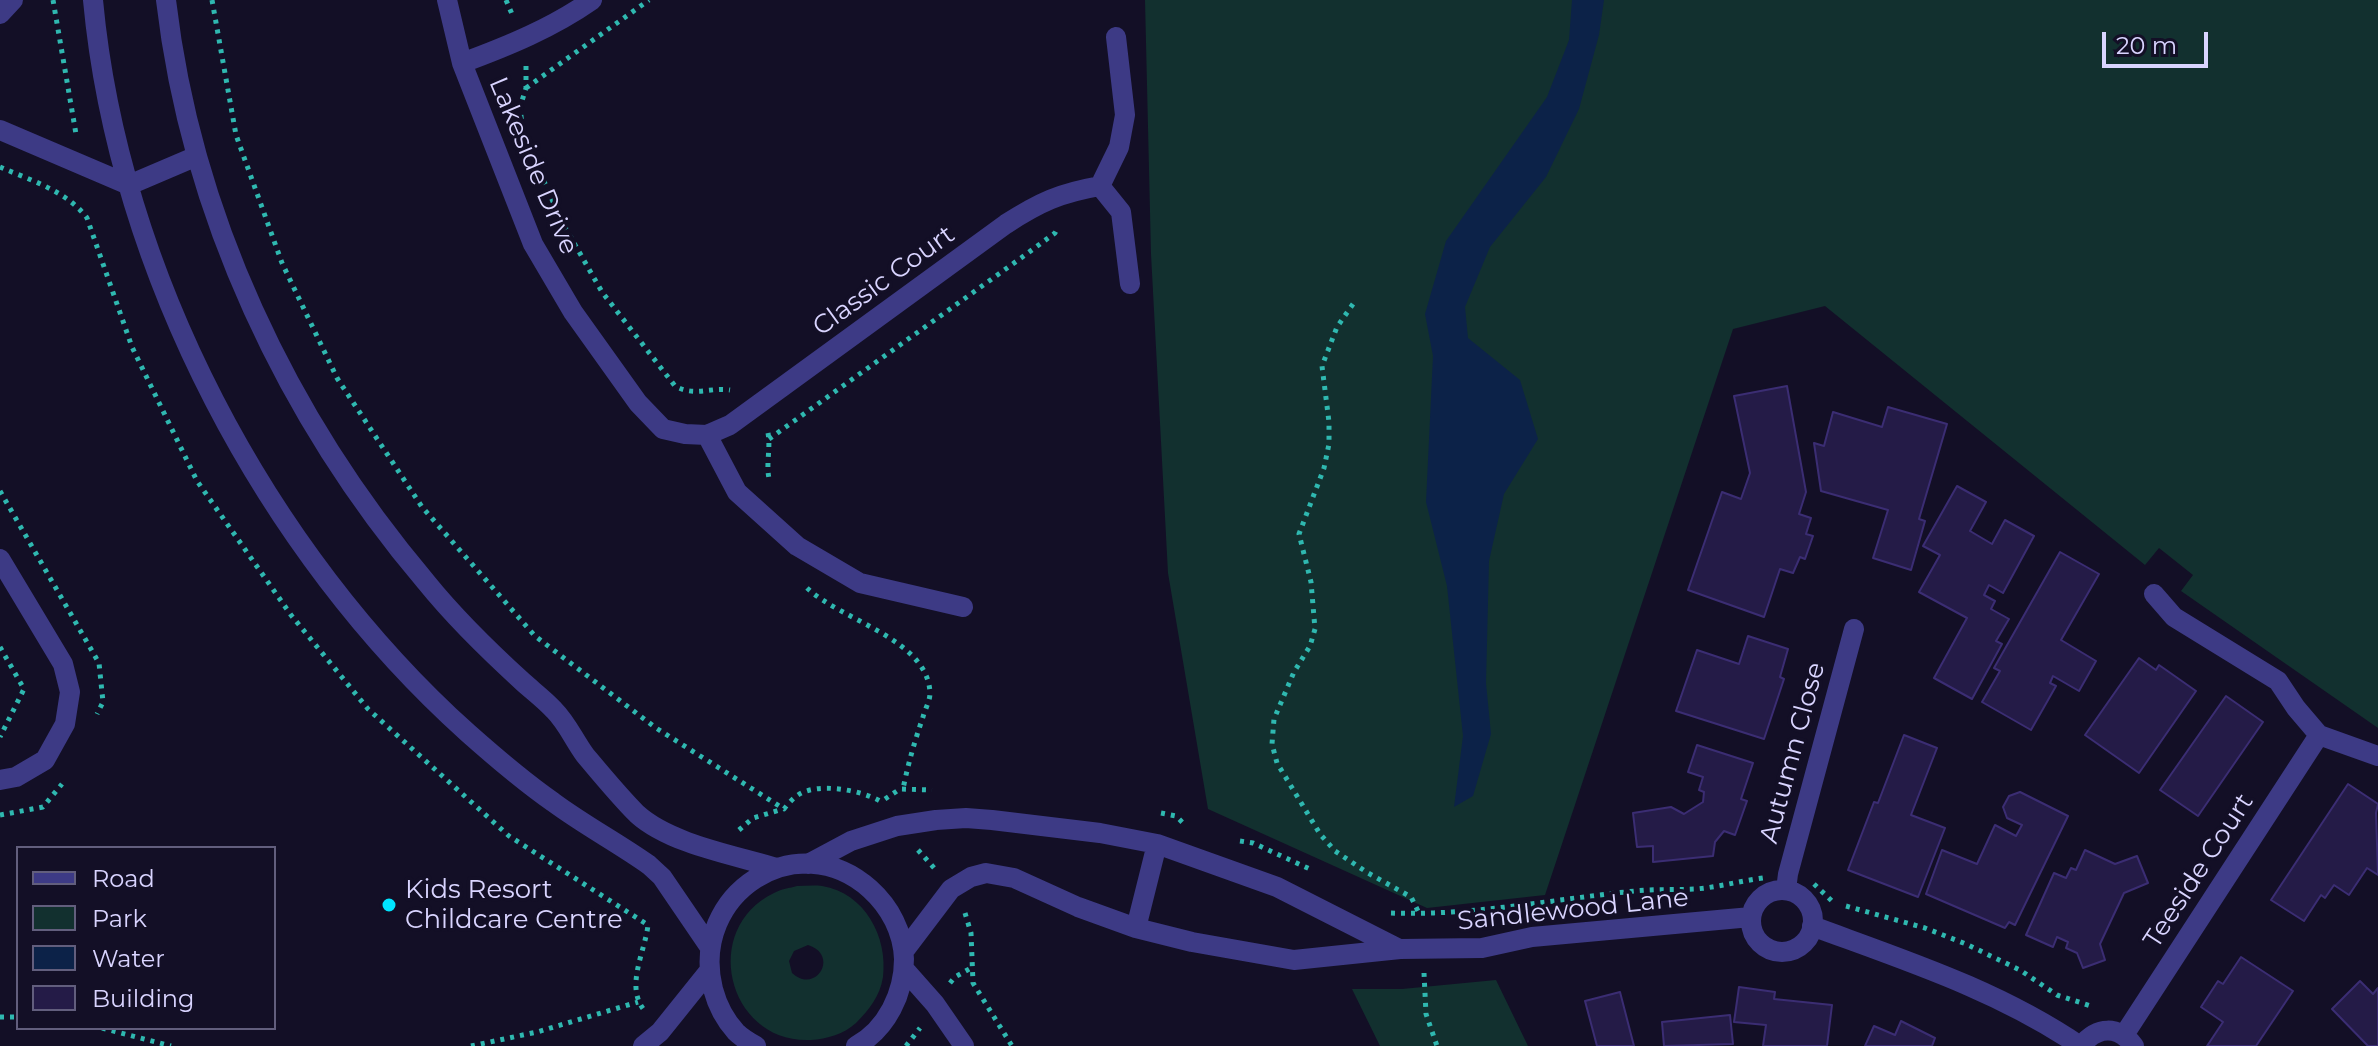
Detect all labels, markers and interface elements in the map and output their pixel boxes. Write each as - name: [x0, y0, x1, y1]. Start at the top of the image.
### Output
- scale bar: [2106, 16, 2212, 66]
- text: 20 m: [2116, 31, 2177, 60]
- street label: Lakeside Drive: [482, 73, 584, 259]
- street label: Classic Court: [807, 219, 961, 343]
- street label: Autumn Close: [1754, 659, 1832, 847]
- street label: Teeside Court: [2138, 788, 2260, 954]
- legend: [16, 846, 276, 1030]
- text: Road: [92, 864, 155, 893]
- place label: Kids Resort Childcare Centre: [405, 874, 623, 936]
- street label: Sandlewood Lane: [1456, 882, 1690, 938]
- marker: Kids Resort Childcare Centre: [380, 896, 398, 914]
- text: Park: [92, 904, 147, 933]
- text: Water: [92, 944, 165, 973]
- text: Building: [92, 984, 195, 1013]

